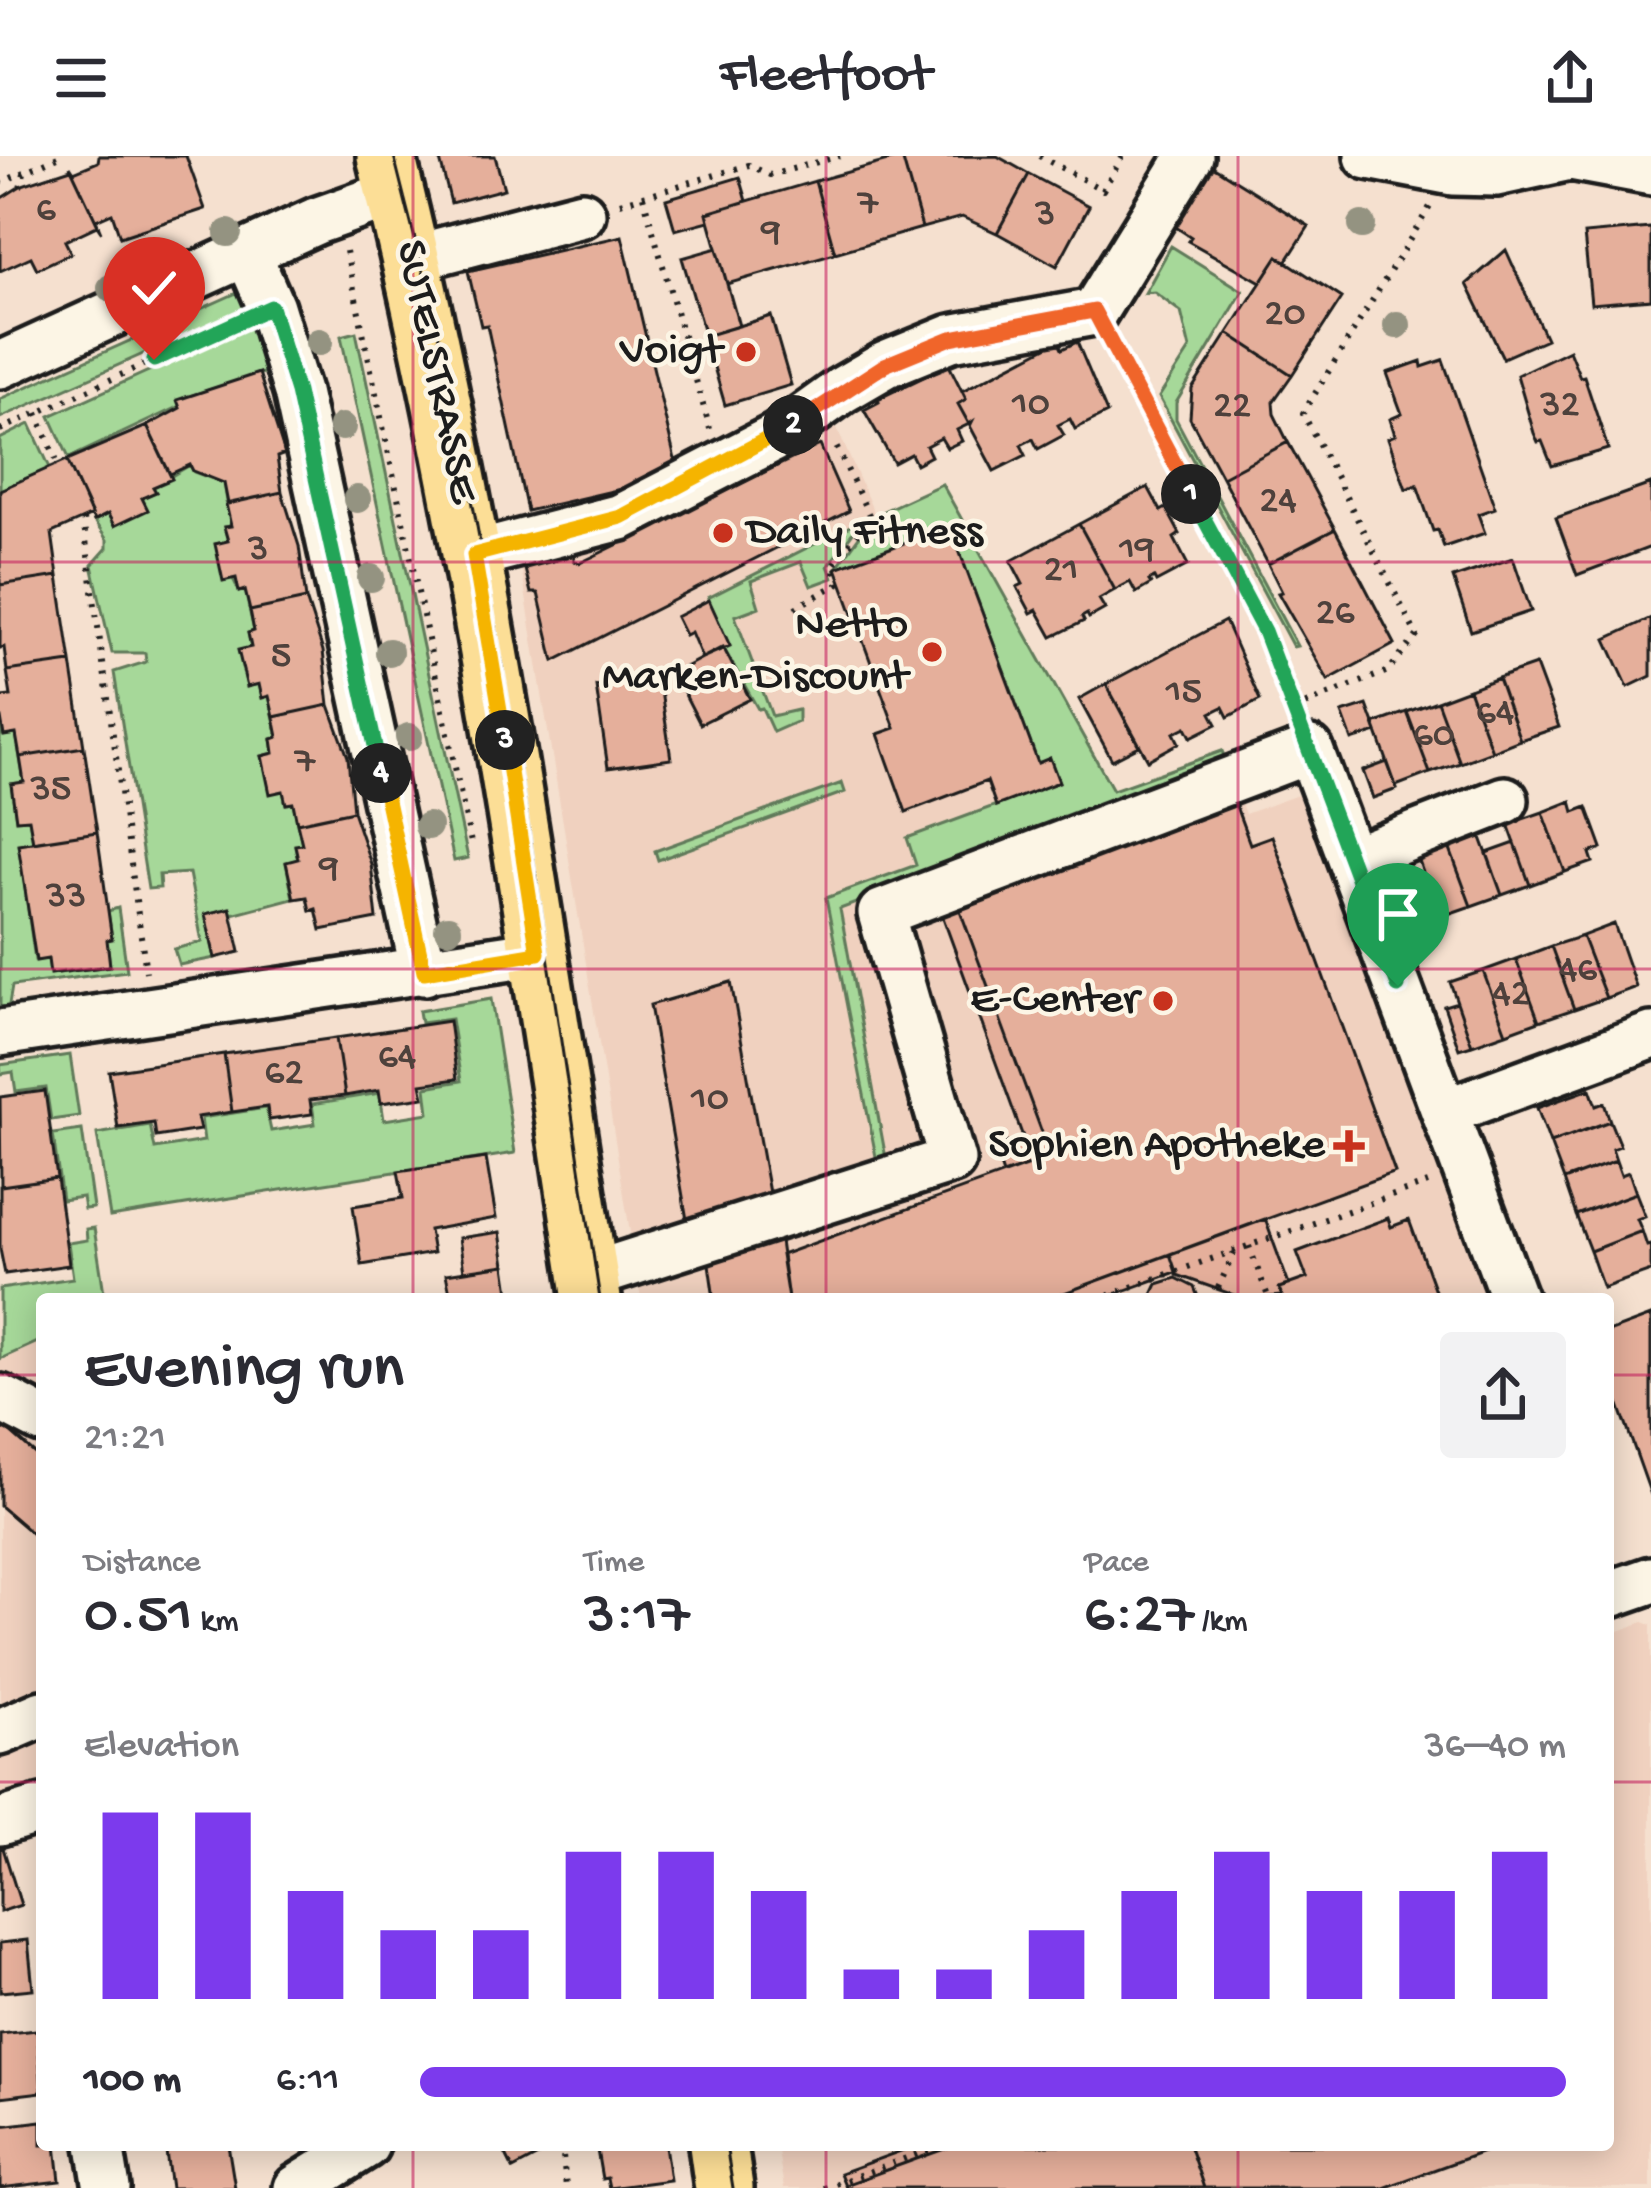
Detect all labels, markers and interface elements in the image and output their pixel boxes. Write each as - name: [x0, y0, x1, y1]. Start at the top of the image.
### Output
- icon: menu: [48, 45, 114, 111]
- icon: share: [1537, 45, 1603, 111]
- text: Fleetfoot: [720, 46, 931, 110]
- house number: 7: [857, 182, 880, 228]
- house number: 6: [36, 189, 56, 235]
- house number: 3: [1034, 193, 1055, 239]
- house number: 9: [760, 211, 781, 257]
- street label: SUTELSTRASSE: [381, 236, 489, 510]
- pin: [103, 237, 205, 360]
- icon: check: [121, 255, 187, 321]
- house number: 20: [1264, 293, 1306, 339]
- place label: Voigt: [619, 326, 726, 379]
- marker: Voigt: [733, 339, 759, 365]
- house number: 10: [1011, 383, 1050, 429]
- house number: 32: [1539, 384, 1580, 430]
- house number: 22: [1213, 385, 1251, 431]
- pin: 2: [763, 395, 823, 455]
- text: 2: [785, 406, 801, 444]
- pin: 1: [1161, 464, 1221, 524]
- text: 1: [1184, 475, 1198, 513]
- house number: 24: [1259, 480, 1297, 526]
- place label: Daily Fitness: [744, 507, 984, 560]
- marker: Daily Fitness: [710, 520, 736, 546]
- house number: 3: [247, 528, 268, 574]
- house number: 19: [1118, 528, 1155, 574]
- house number: 21: [1044, 549, 1078, 595]
- house number: 26: [1316, 592, 1355, 638]
- place label: Netto Marken-Discount: [602, 600, 912, 705]
- house number: 5: [271, 635, 291, 681]
- marker: Netto Marken-Discount: [919, 639, 945, 665]
- house number: 15: [1165, 671, 1202, 717]
- house number: 64: [1476, 692, 1514, 738]
- pin: 3: [475, 710, 535, 770]
- house number: 60: [1413, 714, 1455, 760]
- text: 3: [496, 721, 514, 759]
- house number: 7: [294, 740, 317, 786]
- pin: 4: [351, 743, 411, 803]
- text: 4: [373, 754, 389, 792]
- house number: 35: [30, 768, 71, 814]
- house number: 9: [318, 847, 339, 893]
- pin: [1347, 863, 1449, 986]
- house number: 33: [45, 875, 86, 921]
- icon: arrive: [1365, 881, 1431, 947]
- house number: 46: [1559, 949, 1597, 995]
- house number: 42: [1492, 973, 1530, 1019]
- place label: E-Center: [970, 975, 1143, 1028]
- marker: E-Center: [1150, 988, 1176, 1014]
- house number: 64: [378, 1036, 416, 1082]
- house number: 62: [265, 1052, 303, 1098]
- house number: 10: [690, 1078, 729, 1124]
- place label: Sophien Apotheke: [988, 1120, 1326, 1173]
- marker: Sophien Apotheke: [1336, 1133, 1362, 1159]
- button: share: [1440, 1332, 1566, 1458]
- text: Evening run: [84, 1333, 404, 1411]
- text: 21:21: [84, 1417, 166, 1463]
- text: Distance: [84, 1545, 201, 1583]
- text: Time: [584, 1545, 644, 1583]
- text: Pace: [1084, 1545, 1149, 1583]
- text: 0.51: [84, 1583, 193, 1653]
- text: 3:17: [584, 1583, 689, 1653]
- text: 6:27: [1084, 1583, 1194, 1653]
- text: km: [193, 1604, 239, 1642]
- text: /km: [1194, 1604, 1248, 1642]
- text: Elevation: [84, 1725, 239, 1771]
- text: 36–40 m: [1425, 1725, 1566, 1771]
- text: 100 m: [84, 2059, 181, 2105]
- text: 6:11: [276, 2059, 340, 2105]

